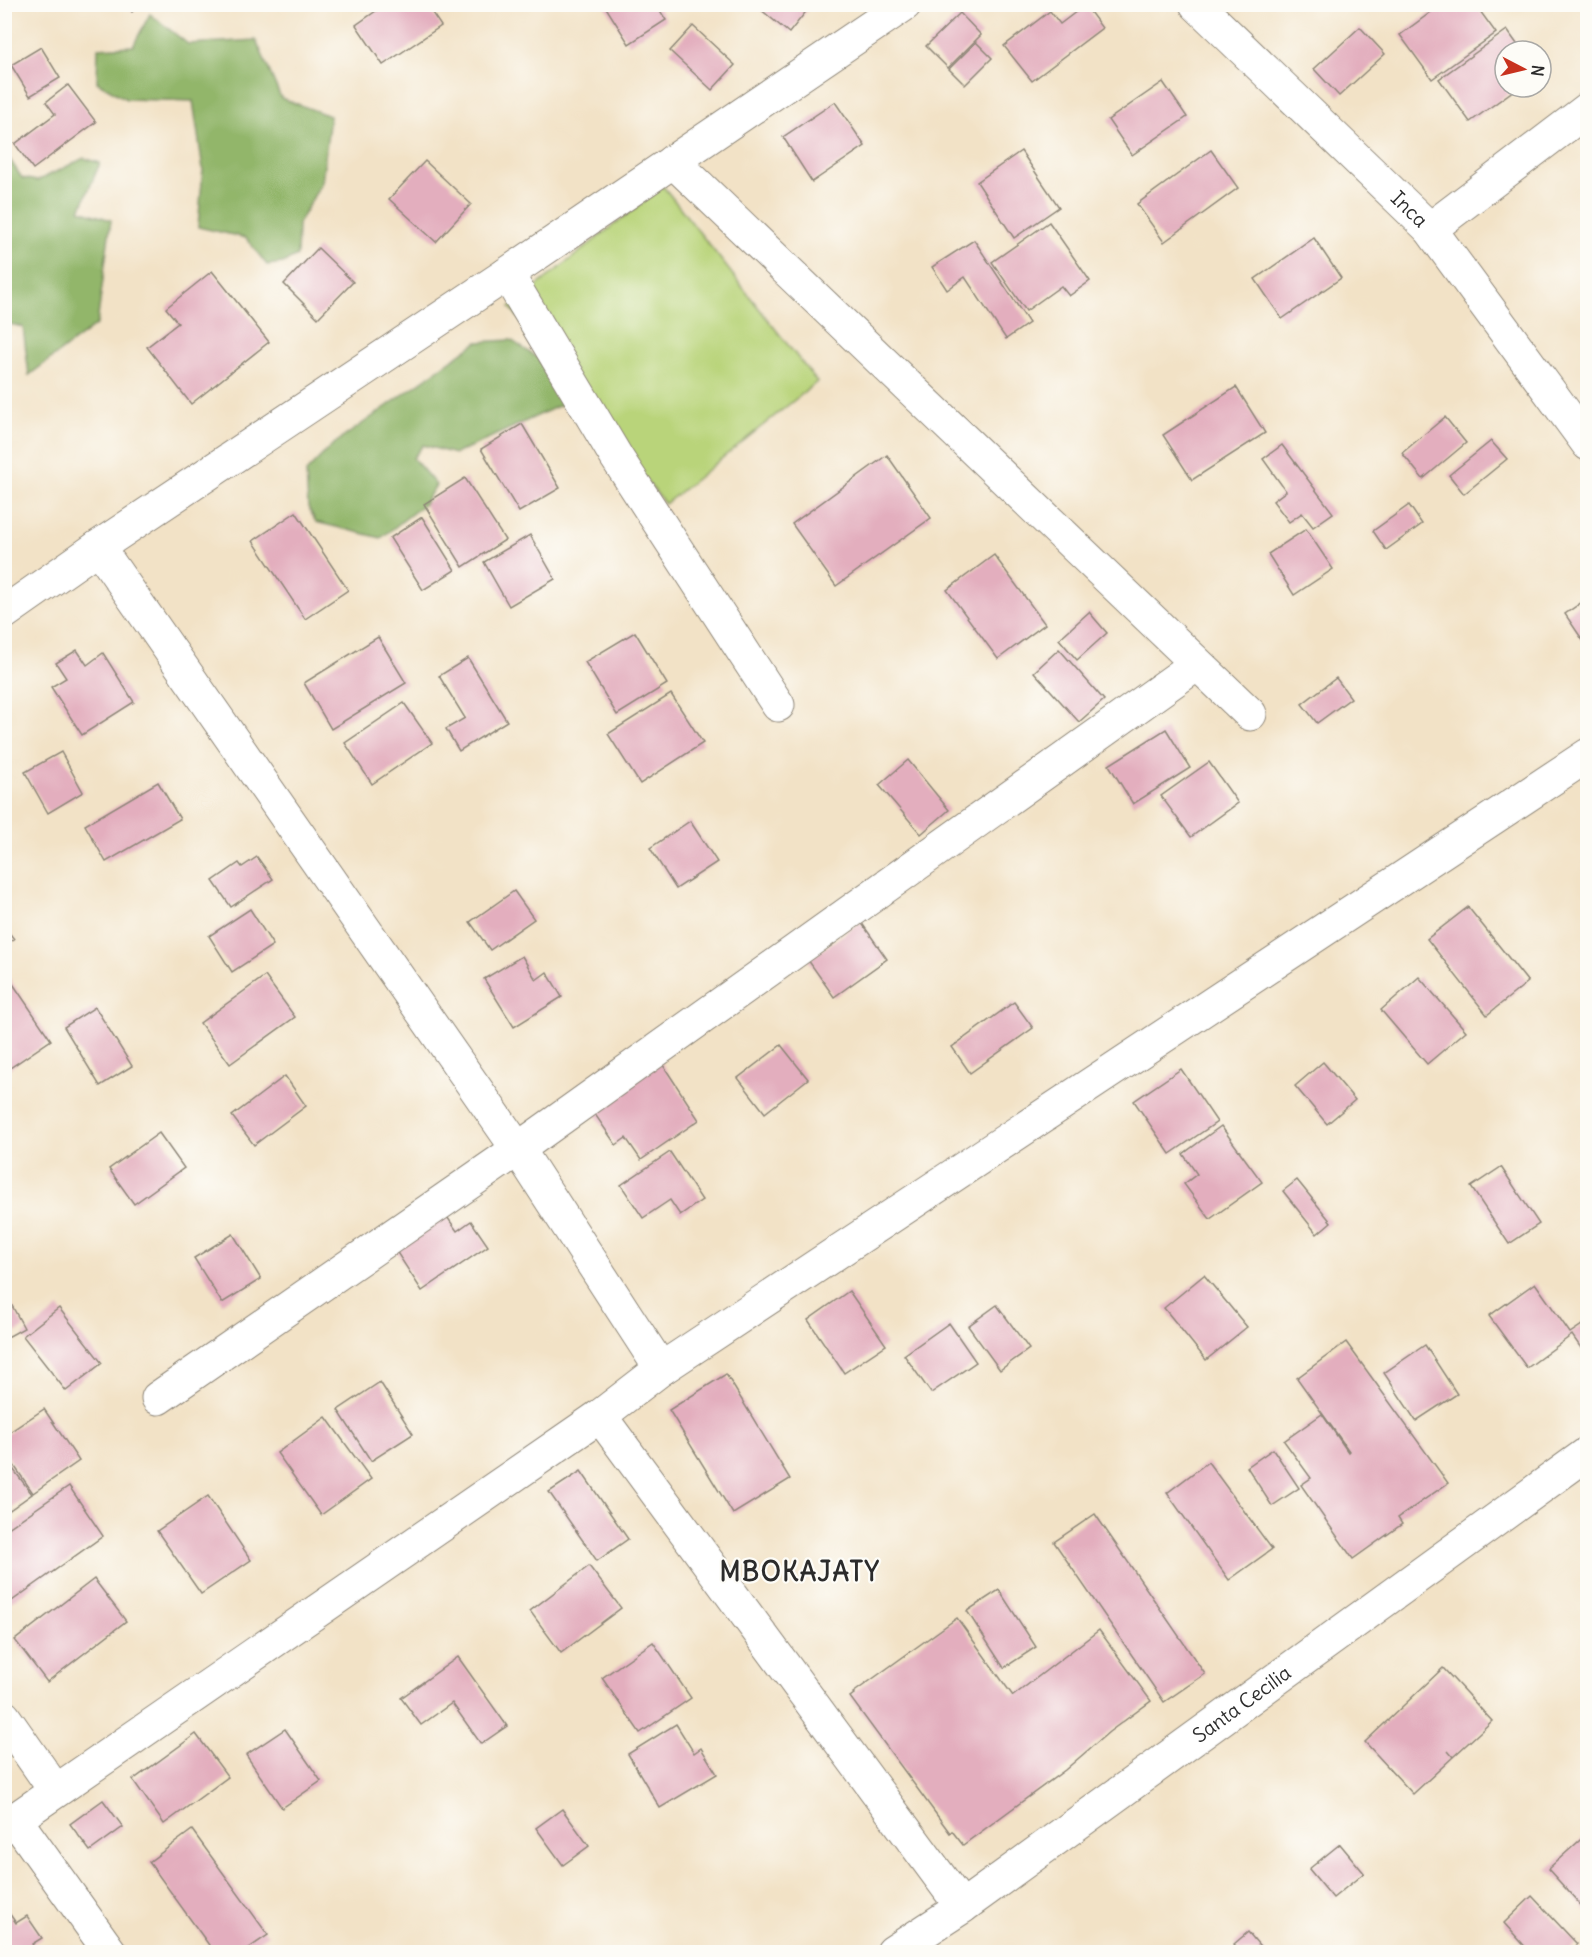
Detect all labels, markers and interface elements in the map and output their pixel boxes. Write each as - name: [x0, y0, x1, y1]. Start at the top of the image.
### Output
- north arrow: [1493, 39, 1553, 99]
- text: N: [1527, 64, 1548, 78]
- street label: Inca: [1386, 185, 1433, 232]
- district label: MBOKAJATY: [719, 1555, 881, 1588]
- street label: Santa Cecilia: [1187, 1660, 1296, 1748]

